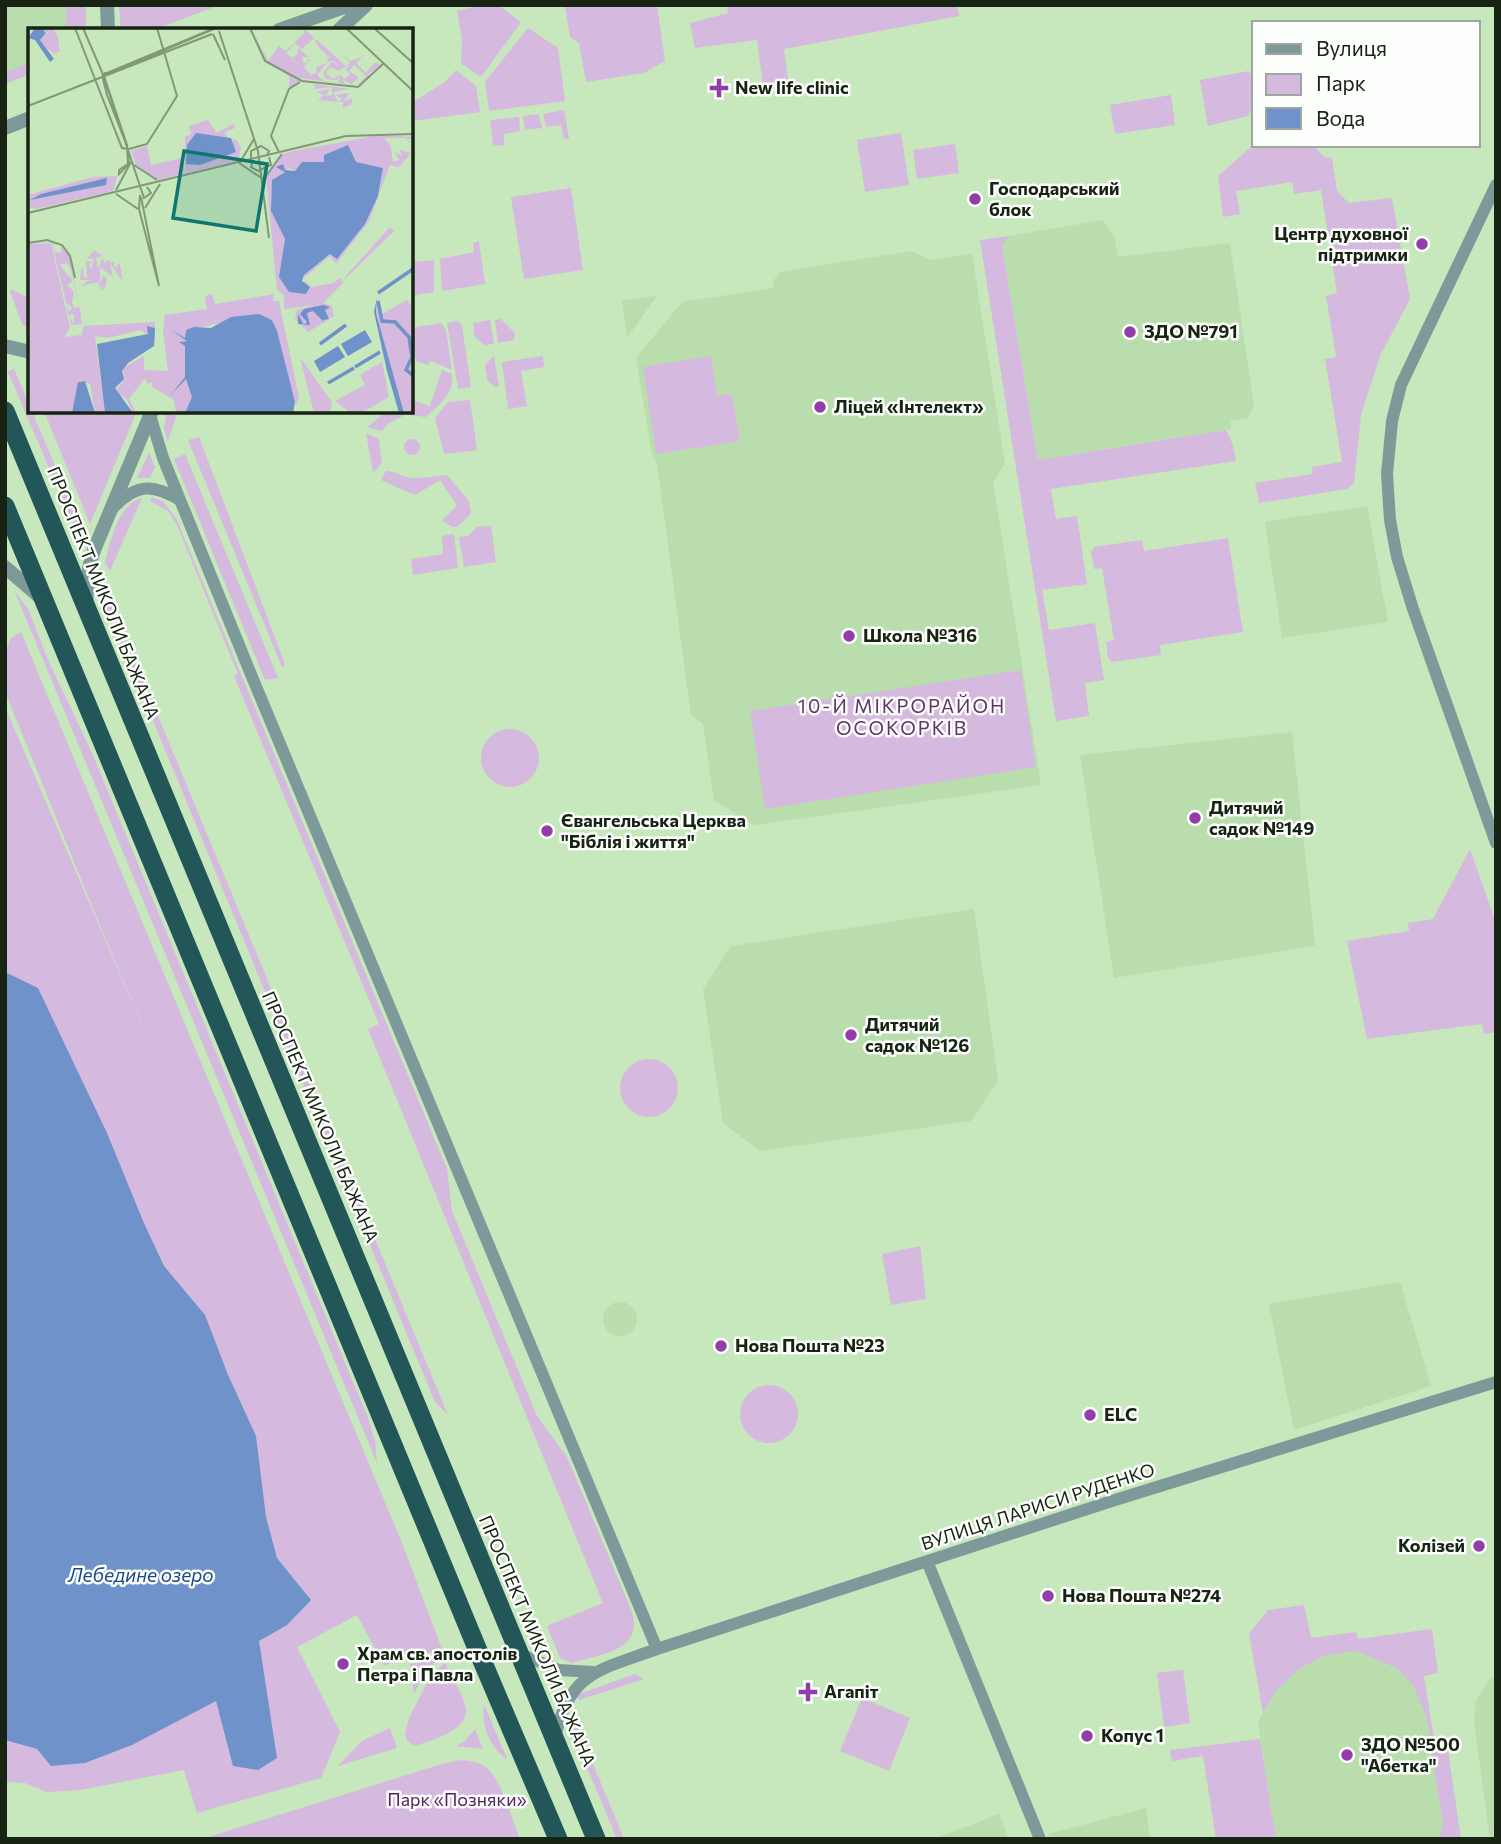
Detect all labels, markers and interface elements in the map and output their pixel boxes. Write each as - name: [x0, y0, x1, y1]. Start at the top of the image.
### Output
- legend: [1252, 21, 1480, 147]
- inset map: [28, 28, 413, 413]
- text: Вулиця: [1316, 35, 1387, 60]
- text: Парк: [1316, 70, 1366, 95]
- place label: New life clinic: [735, 76, 849, 98]
- marker: New life clinic: [709, 78, 729, 98]
- text: Вода: [1316, 105, 1365, 130]
- place label: Господарський блок: [989, 177, 1119, 220]
- marker: Господарський блок: [967, 191, 983, 207]
- place label: Центр духовної підтримки: [1274, 222, 1409, 265]
- marker: Центр духовної підтримки: [1414, 236, 1430, 252]
- place label: ЗДО №791: [1144, 320, 1238, 342]
- marker: ЗДО №791: [1122, 324, 1138, 340]
- place label: Ліцей «Інтелект»: [834, 395, 984, 417]
- marker: Ліцей «Інтелект»: [812, 399, 828, 415]
- street label: ПРОСПЕКТ МИКОЛИ БАЖАНА: [43, 463, 165, 722]
- place label: Школа №316: [863, 624, 977, 646]
- marker: Школа №316: [841, 628, 857, 644]
- district label: 10-Й МІКРОРАЙОН ОСОКОРКІВ: [798, 694, 1006, 739]
- place label: Дитячий садок №149: [1209, 796, 1314, 839]
- place label: Євангельська Церква "Біблія і життя": [561, 809, 746, 852]
- marker: Дитячий садок №149: [1187, 810, 1203, 826]
- marker: Євангельська Церква "Біблія і життя": [539, 823, 555, 839]
- street label: ПРОСПЕКТ МИКОЛИ БАЖАНА: [258, 988, 384, 1246]
- place label: Дитячий садок №126: [865, 1013, 969, 1056]
- marker: Дитячий садок №126: [843, 1027, 859, 1043]
- place label: Нова Пошта №23: [735, 1334, 885, 1356]
- marker: Нова Пошта №23: [713, 1338, 729, 1354]
- place label: ELC: [1104, 1403, 1137, 1425]
- marker: ELC: [1082, 1407, 1098, 1423]
- street label: ВУЛИЦЯ ЛАРИСИ РУДЕНКО: [918, 1458, 1157, 1554]
- street label: ПРОСПЕКТ МИКОЛИ БАЖАНА: [475, 1512, 601, 1770]
- place label: Колізей: [1398, 1534, 1465, 1556]
- marker: Колізей: [1471, 1538, 1487, 1554]
- water label: Лебедине озеро: [67, 1563, 214, 1586]
- place label: Нова Пошта №274: [1062, 1584, 1221, 1606]
- marker: Нова Пошта №274: [1040, 1588, 1056, 1604]
- place label: Храм св. апостолів Петра і Павла: [357, 1642, 518, 1685]
- marker: Храм св. апостолів Петра і Павла: [335, 1656, 351, 1672]
- place label: Агапіт: [824, 1680, 879, 1702]
- marker: Агапіт: [798, 1682, 818, 1702]
- place label: Копус 1: [1101, 1724, 1164, 1746]
- marker: Копус 1: [1079, 1728, 1095, 1744]
- place label: ЗДО №500 "Абетка": [1361, 1733, 1460, 1776]
- marker: ЗДО №500 "Абетка": [1339, 1747, 1355, 1763]
- park label: Парк «Позняки»: [387, 1788, 527, 1810]

